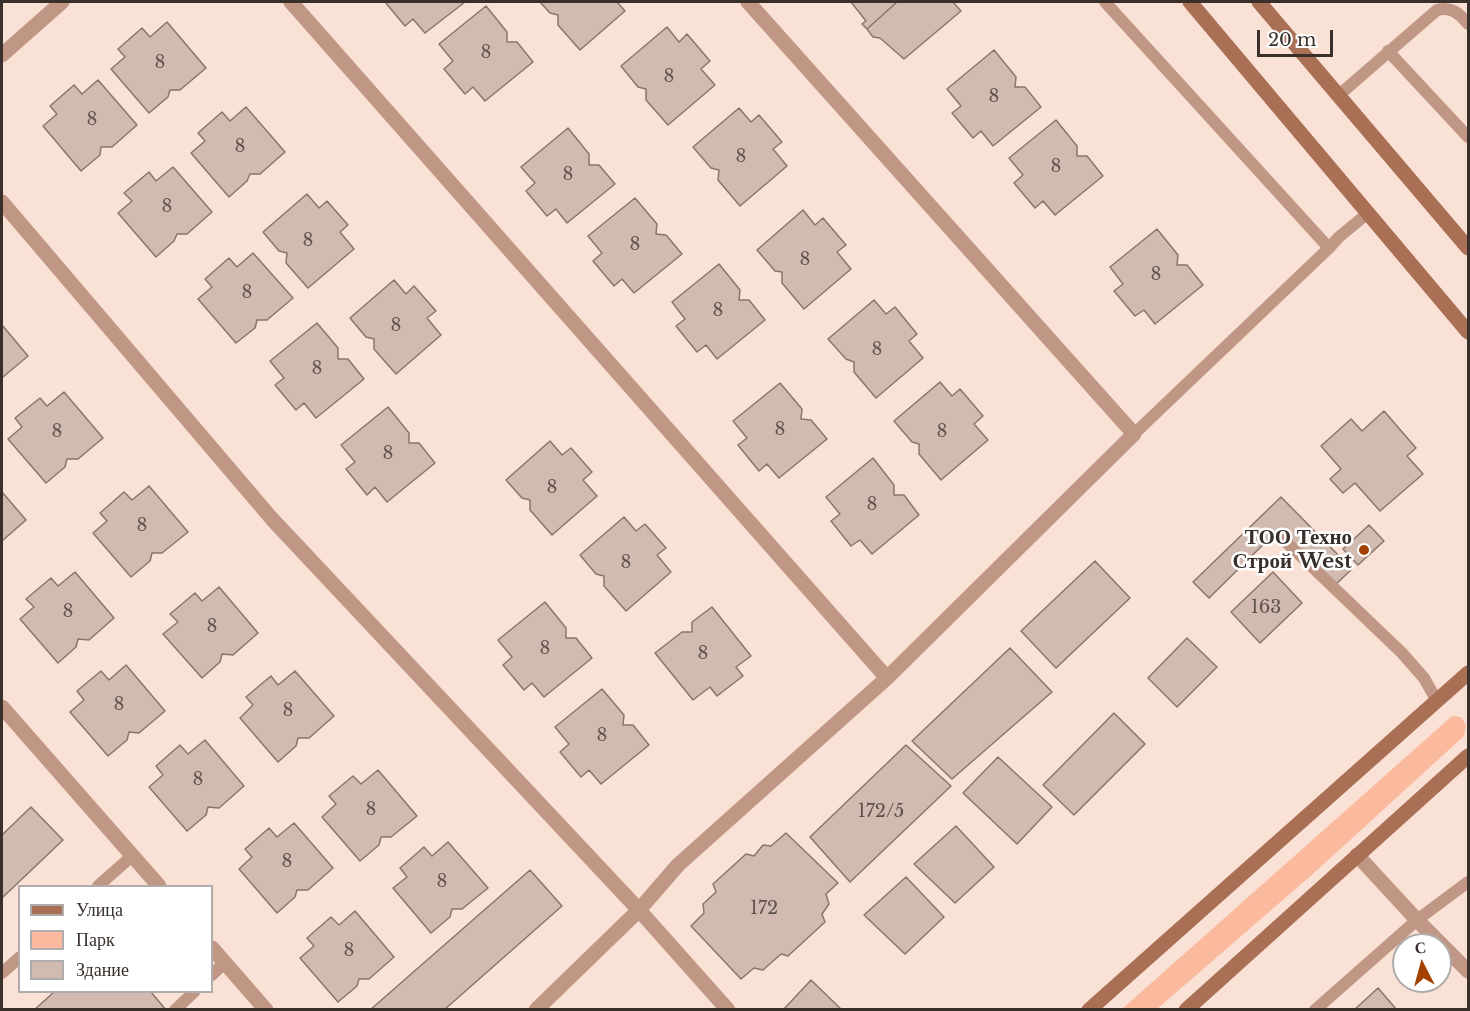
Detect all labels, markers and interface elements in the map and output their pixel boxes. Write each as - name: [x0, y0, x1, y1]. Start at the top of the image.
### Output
- scale bar: [1260, 18, 1336, 56]
- text: 20 m: [1268, 29, 1316, 51]
- house number: 8: [481, 42, 491, 64]
- house number: 8: [155, 52, 165, 74]
- house number: 8: [664, 66, 674, 88]
- house number: 8: [989, 86, 999, 108]
- house number: 8: [87, 109, 97, 131]
- house number: 8: [235, 136, 245, 158]
- house number: 8: [736, 146, 746, 168]
- house number: 8: [1051, 156, 1061, 178]
- house number: 8: [563, 164, 573, 186]
- house number: 8: [162, 196, 172, 218]
- house number: 8: [303, 230, 313, 252]
- house number: 8: [630, 234, 640, 256]
- house number: 8: [800, 249, 810, 271]
- house number: 8: [1151, 264, 1161, 286]
- house number: 8: [242, 282, 252, 304]
- house number: 8: [713, 300, 723, 322]
- house number: 8: [391, 315, 401, 337]
- house number: 8: [872, 339, 882, 361]
- house number: 8: [312, 358, 322, 380]
- house number: 8: [775, 419, 785, 441]
- house number: 8: [52, 421, 62, 443]
- house number: 8: [937, 421, 947, 443]
- house number: 8: [383, 443, 393, 465]
- house number: 8: [547, 477, 557, 499]
- house number: 8: [867, 494, 877, 516]
- house number: 8: [137, 515, 147, 537]
- place label: ТОО Техно Строй West: [1232, 525, 1352, 575]
- marker: ТОО Техно Строй West: [1357, 543, 1371, 557]
- house number: 8: [621, 552, 631, 574]
- house number: 163: [1251, 597, 1281, 619]
- house number: 8: [63, 601, 73, 623]
- house number: 8: [207, 616, 217, 638]
- house number: 8: [540, 638, 550, 660]
- house number: 8: [698, 643, 708, 665]
- house number: 8: [114, 694, 124, 716]
- house number: 8: [283, 700, 293, 722]
- house number: 8: [597, 725, 607, 747]
- house number: 8: [193, 769, 203, 791]
- house number: 8: [366, 799, 376, 821]
- house number: 172/5: [858, 801, 904, 823]
- house number: 8: [282, 851, 292, 873]
- house number: 8: [437, 871, 447, 893]
- legend: [18, 885, 213, 993]
- house number: 172: [750, 898, 778, 920]
- text: Улица: [76, 899, 123, 921]
- text: Парк: [76, 929, 115, 951]
- north arrow: [1392, 933, 1452, 993]
- text: С: [1414, 937, 1427, 958]
- house number: 8: [344, 940, 354, 962]
- text: Здание: [76, 959, 129, 981]

